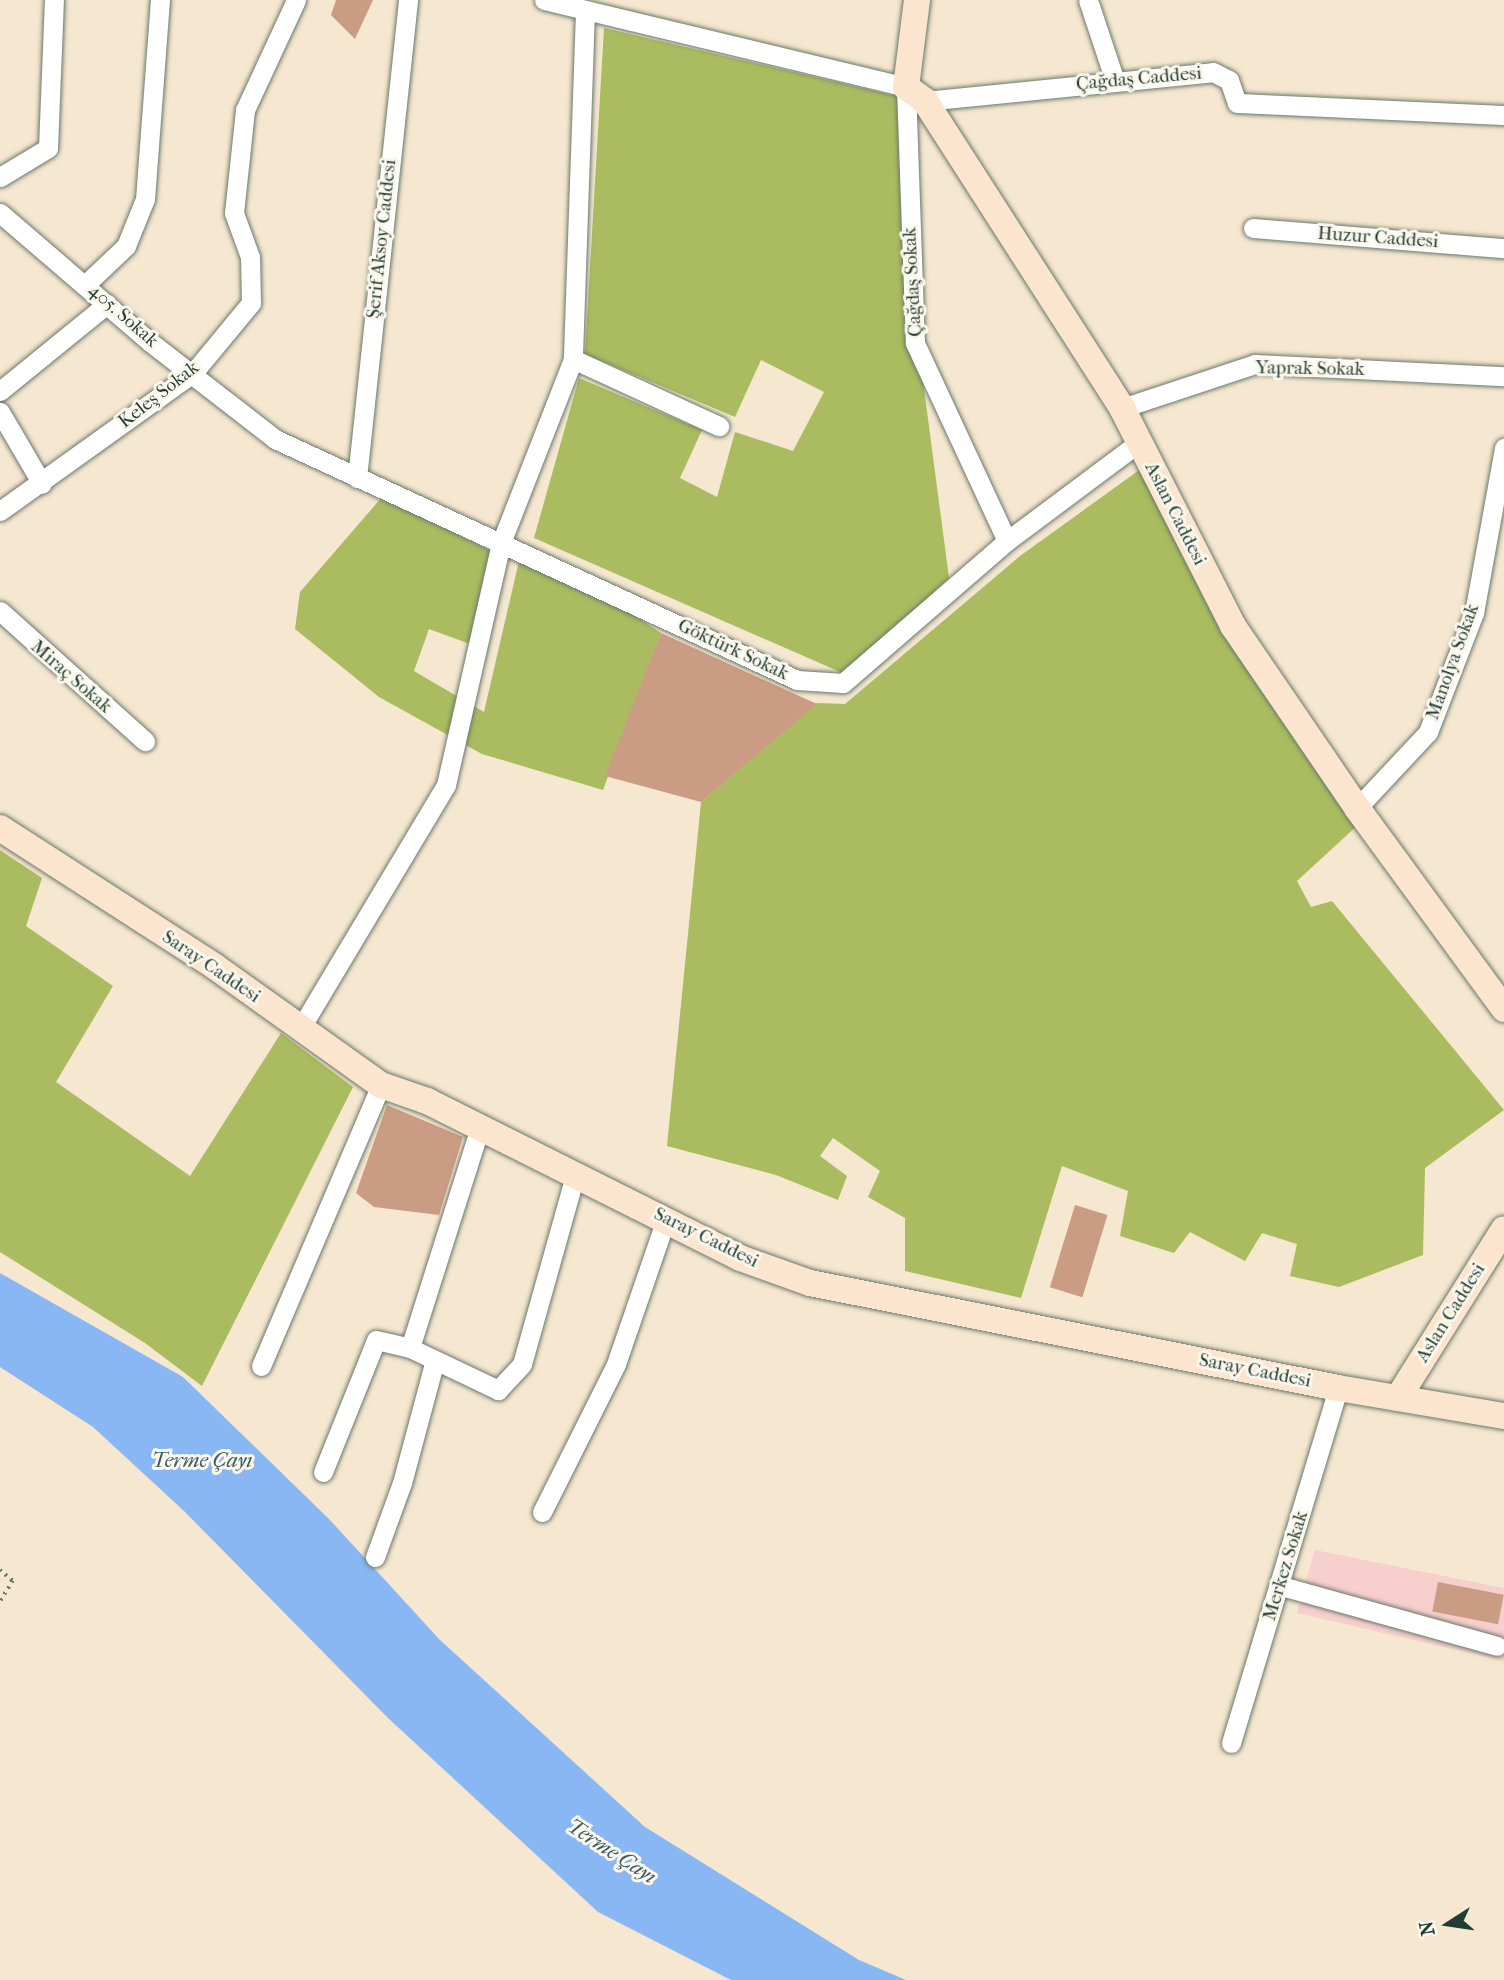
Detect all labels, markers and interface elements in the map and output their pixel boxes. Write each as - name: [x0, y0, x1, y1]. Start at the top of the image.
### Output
- street label: Çağdaş Caddesi: [1075, 62, 1203, 96]
- street label: Şerif Aksoy Caddesi: [362, 158, 402, 320]
- street label: Huzur Caddesi: [1317, 222, 1439, 254]
- street label: Çağdaş Sokak: [899, 227, 927, 337]
- street label: 405. Sokak: [83, 279, 163, 353]
- street label: Keleş Sokak: [114, 356, 204, 434]
- street label: Yaprak Sokak: [1255, 357, 1365, 381]
- street label: Aslan Caddesi: [1139, 459, 1211, 569]
- street label: Manolya Sokak: [1421, 601, 1485, 723]
- street label: Göktürk Sokak: [674, 614, 792, 686]
- street label: Miraç Sokak: [26, 636, 116, 718]
- street label: Saray Caddesi: [158, 926, 264, 1008]
- street label: Saray Caddesi: [650, 1203, 762, 1273]
- street label: Aslan Caddesi: [1411, 1259, 1491, 1367]
- street label: Saray Caddesi: [1197, 1349, 1313, 1393]
- water label: Terme Çayı: [152, 1447, 252, 1473]
- street label: Merkez Sokak: [1259, 1508, 1313, 1624]
- water label: Terme Çayı: [563, 1813, 661, 1889]
- north arrow: [1413, 1889, 1483, 1959]
- text: N: [1415, 1919, 1440, 1938]

